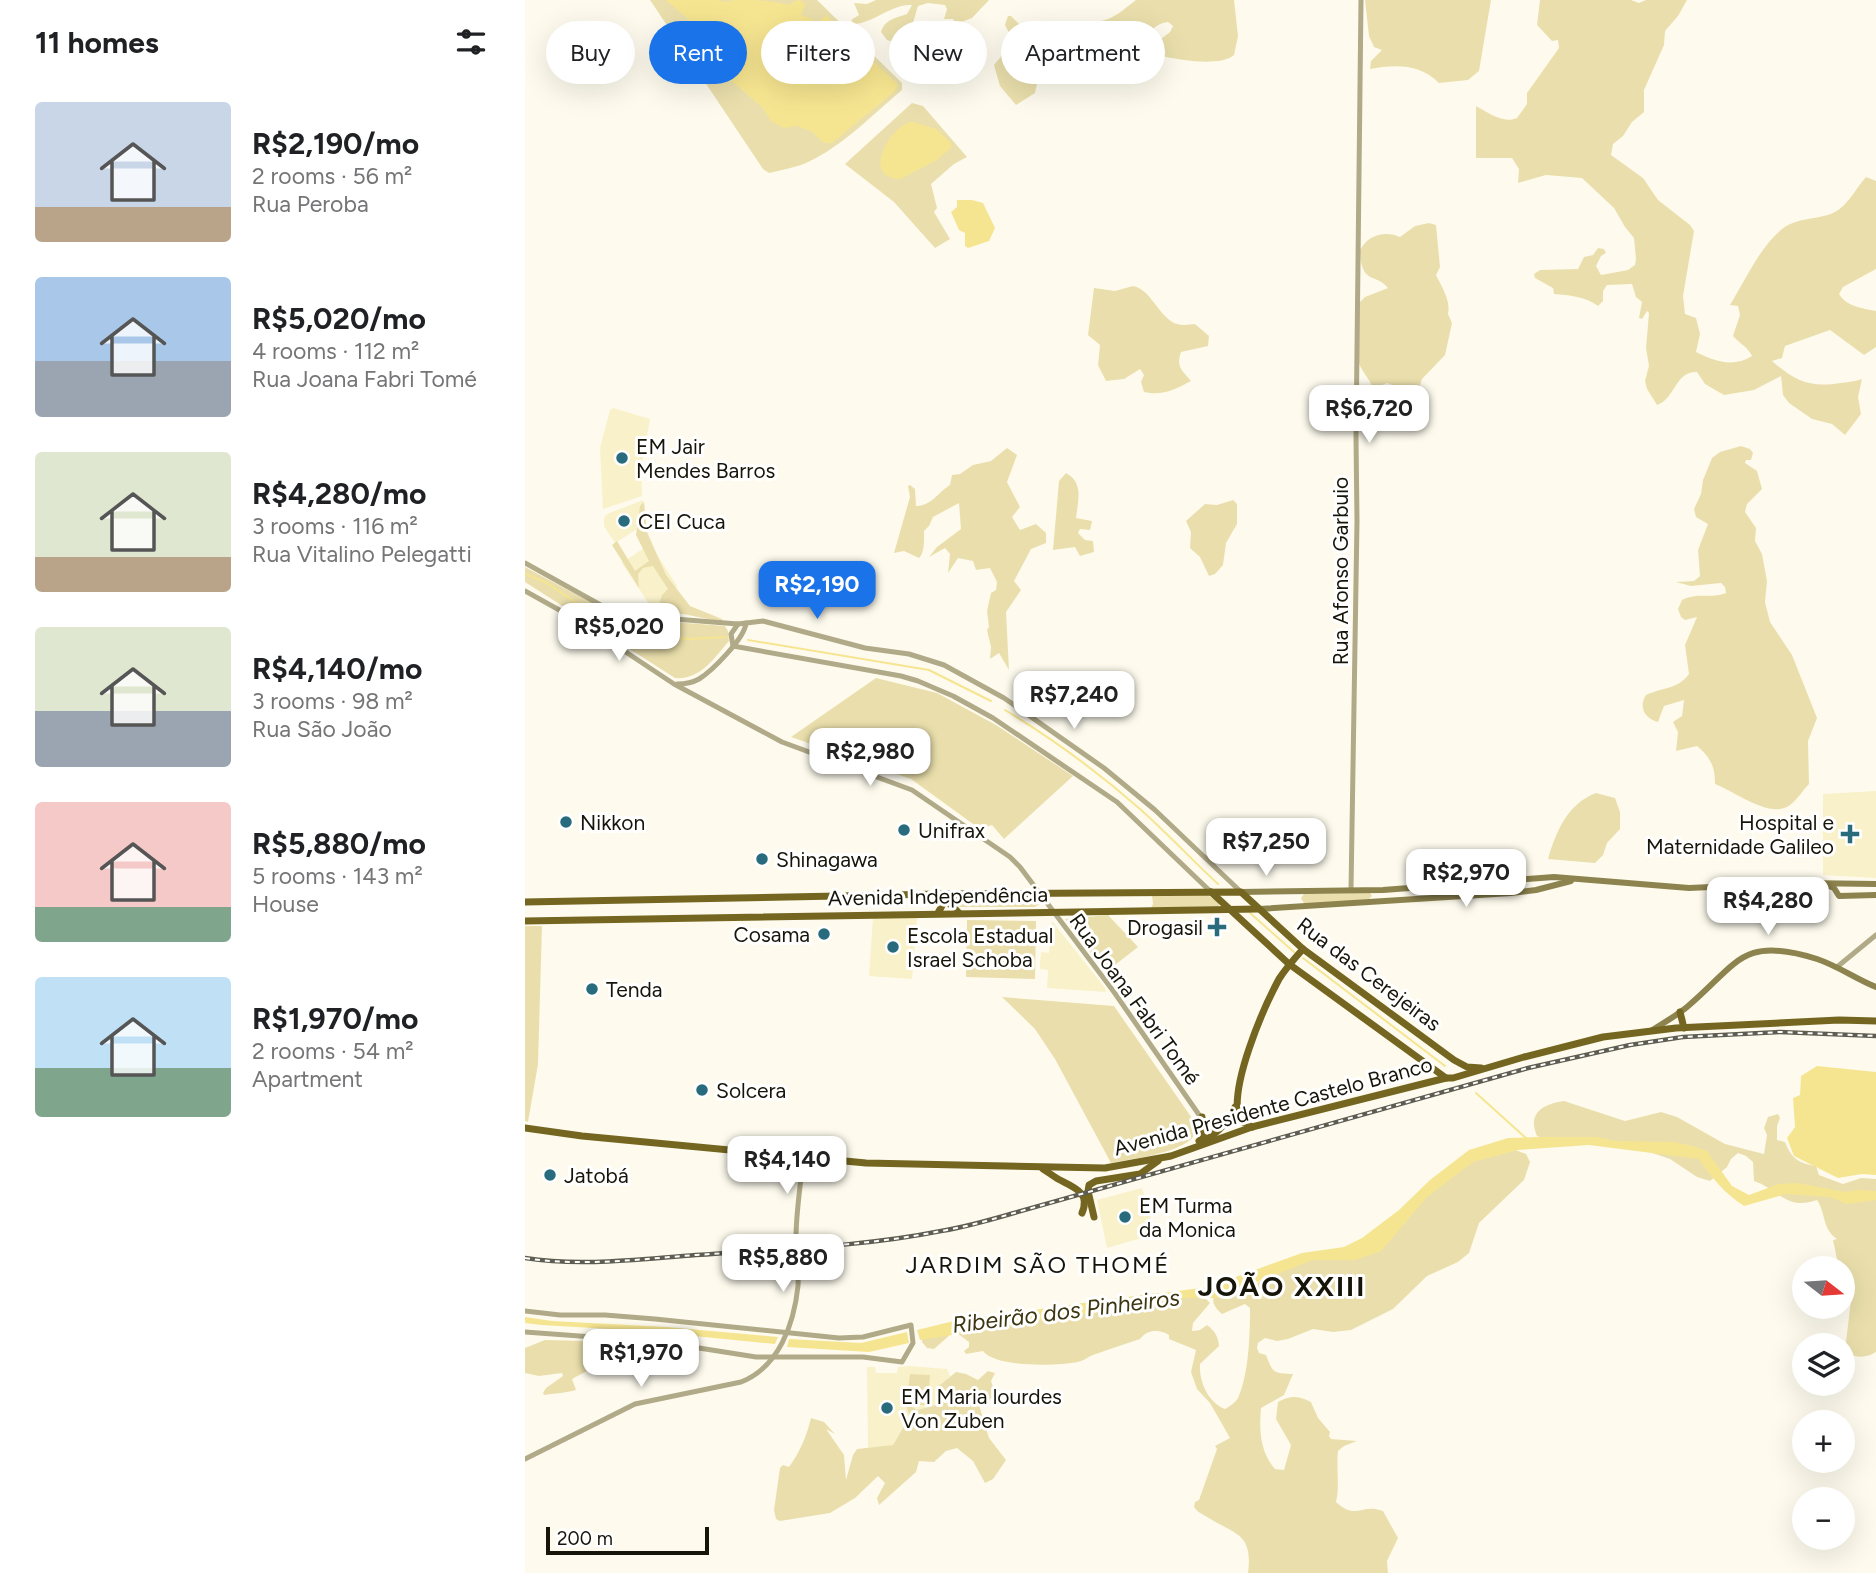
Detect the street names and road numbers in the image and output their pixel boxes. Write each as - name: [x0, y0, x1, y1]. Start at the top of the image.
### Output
- street label: Rua Afonso Garbuio: [1328, 477, 1353, 665]
- street label: Avenida Independência: [828, 882, 1048, 910]
- street label: Rua Joana Fabri Tomé: [1065, 909, 1205, 1089]
- street label: Rua das Cerejeiras: [1292, 912, 1446, 1036]
- street label: Avenida Presidente Castelo Branco: [1111, 1051, 1435, 1161]

